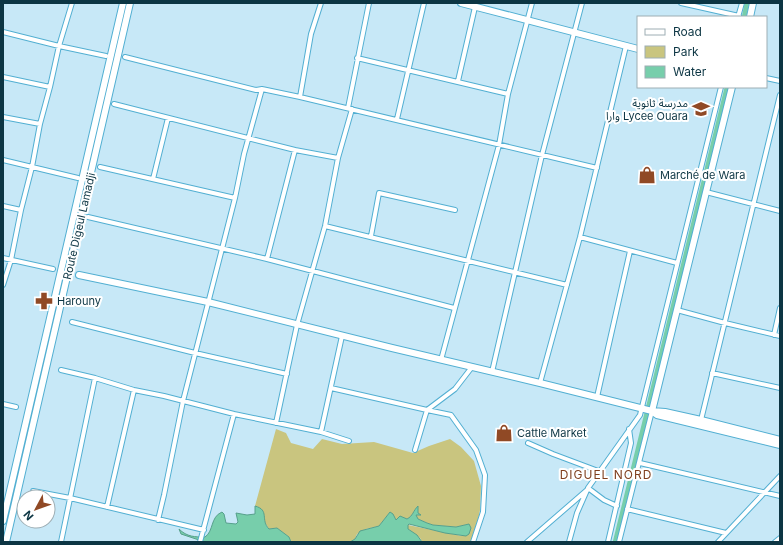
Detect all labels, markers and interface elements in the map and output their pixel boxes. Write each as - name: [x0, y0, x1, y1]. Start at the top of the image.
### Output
- legend: [637, 16, 767, 88]
- text: Road: [673, 24, 702, 39]
- text: Park: [673, 44, 699, 59]
- text: Water: [673, 64, 707, 79]
- place label: مدرسة ثانوية وارا Lycee Ouara: [606, 96, 688, 123]
- school or university icon: مدرسة ثانوية وارا Lycee Ouara: [691, 99, 711, 119]
- shop icon: Marché de Wara: [637, 165, 657, 185]
- place label: Marché de Wara: [660, 168, 745, 182]
- street label: Route Digeul Lamadji: [60, 171, 98, 281]
- pharmacy icon: Harouny: [34, 291, 54, 311]
- place label: Harouny: [57, 294, 101, 308]
- shop icon: Cattle Market: [494, 423, 514, 443]
- place label: Cattle Market: [517, 426, 587, 440]
- district label: DIGUEL NORD: [560, 467, 652, 482]
- north arrow: [16, 489, 56, 529]
- text: N: [20, 508, 36, 523]

